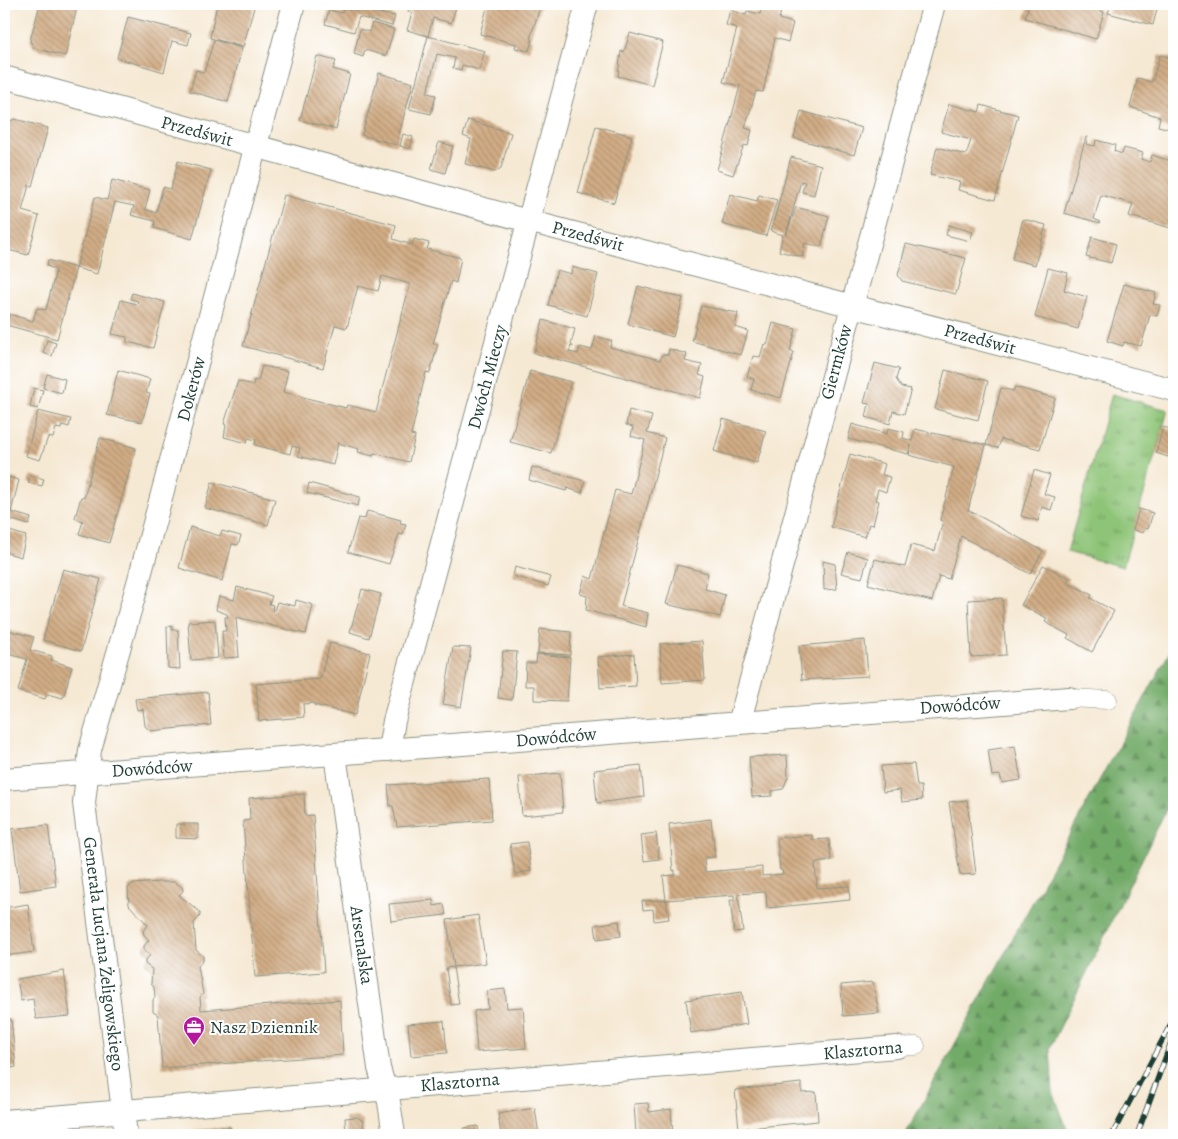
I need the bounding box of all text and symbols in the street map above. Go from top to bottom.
street label: Przedświt [158,110,236,152]
street label: Przedświt [549,215,627,257]
street label: Przedświt [941,318,1019,360]
street label: Dwóch Mieczy [462,321,513,432]
street label: Giermków [814,322,858,402]
street label: Dokerów [171,354,211,424]
street label: Dowódców [919,690,1002,720]
street label: Dowódców [515,721,598,752]
street label: Dowódców [111,753,194,783]
street label: Generała Lucjana Żeligowskiego [78,836,130,1072]
street label: Arsenalska [344,903,379,986]
office icon: Nasz Dziennik [182,1015,206,1046]
place label: Nasz Dziennik [210,1015,318,1039]
street label: Klasztorna [822,1035,904,1065]
street label: Klasztorna [419,1067,501,1097]

